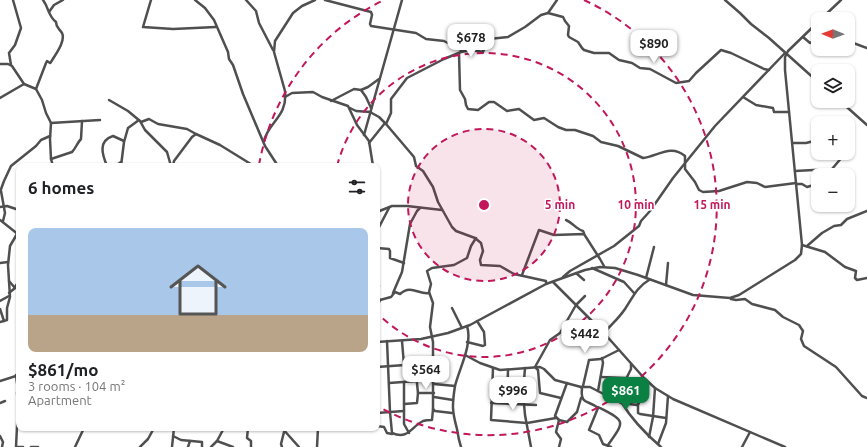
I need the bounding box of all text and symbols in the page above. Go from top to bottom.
north arrow [811,12,855,56]
map controls [811,12,855,212]
pin: $678 [447,24,495,58]
text: $678 [456,30,486,44]
pin: $890 [630,30,678,64]
text: $890 [639,36,669,50]
button: layers [811,64,855,108]
button: + [811,116,855,160]
button: − [811,168,855,212]
icon: filters [346,176,368,198]
text: 6 homes [28,178,94,197]
centre of rings [477,198,491,212]
text: 5 min [545,198,575,211]
text: 10 min [617,198,655,211]
text: 15 min [693,198,731,211]
icon: home [162,254,234,326]
pin: $442 [561,320,609,354]
text: $442 [570,326,600,340]
pin: $564 [402,356,450,390]
text: $861/mo [28,360,98,379]
text: $564 [411,362,441,376]
pin: $996 [489,377,537,411]
pin: $861 [602,377,650,411]
text: 3 rooms · 104 m² [28,379,125,393]
text: $996 [498,383,528,397]
text: $861 [611,383,641,397]
text: Apartment [28,393,92,407]

